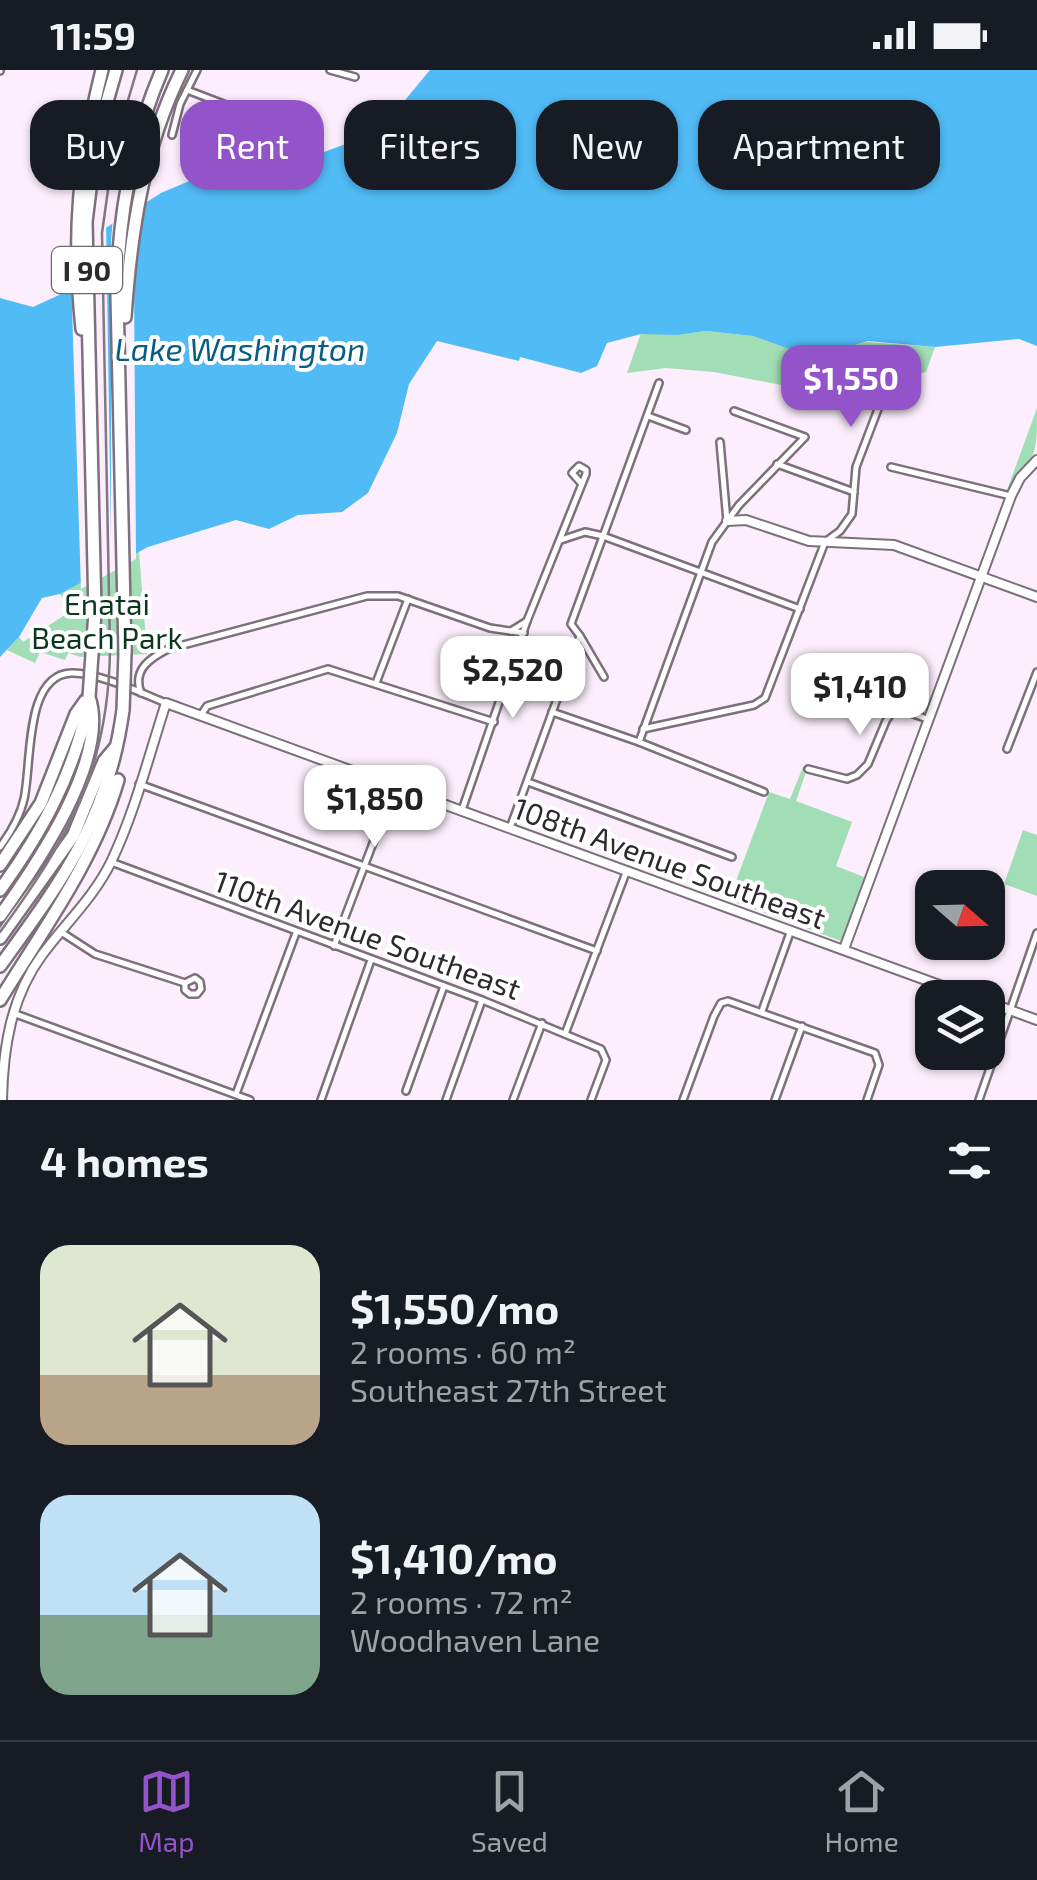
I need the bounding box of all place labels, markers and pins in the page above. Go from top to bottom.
pin: $1,550 [770,345,932,430]
pin: $2,520 [432,636,594,721]
pin: $1,410 [779,653,941,738]
pin: $1,850 [294,765,456,850]

